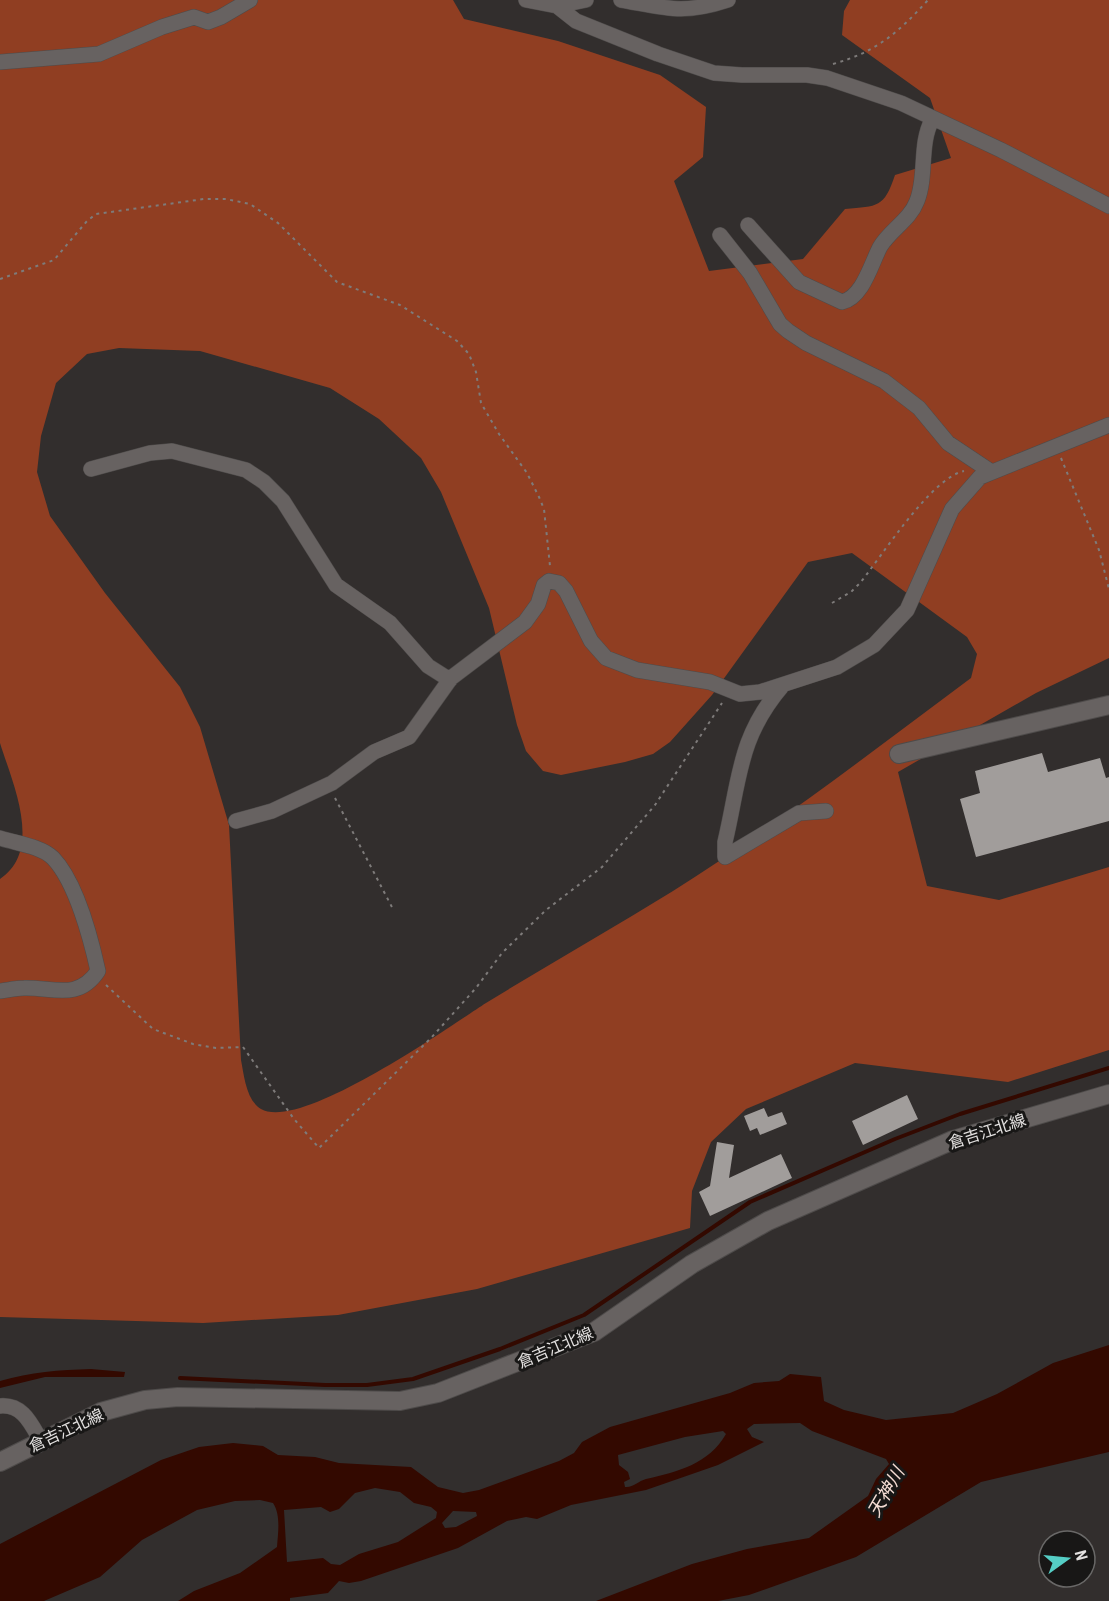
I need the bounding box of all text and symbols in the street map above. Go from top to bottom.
street label: 倉吉江北線 [946,1110,1028,1153]
street label: 倉吉江北線 [515,1323,596,1372]
street label: 倉吉江北線 [26,1405,106,1456]
water label: 天神川 [863,1461,909,1520]
north arrow [1037,1529,1097,1589]
text: N [1071,1548,1091,1562]

